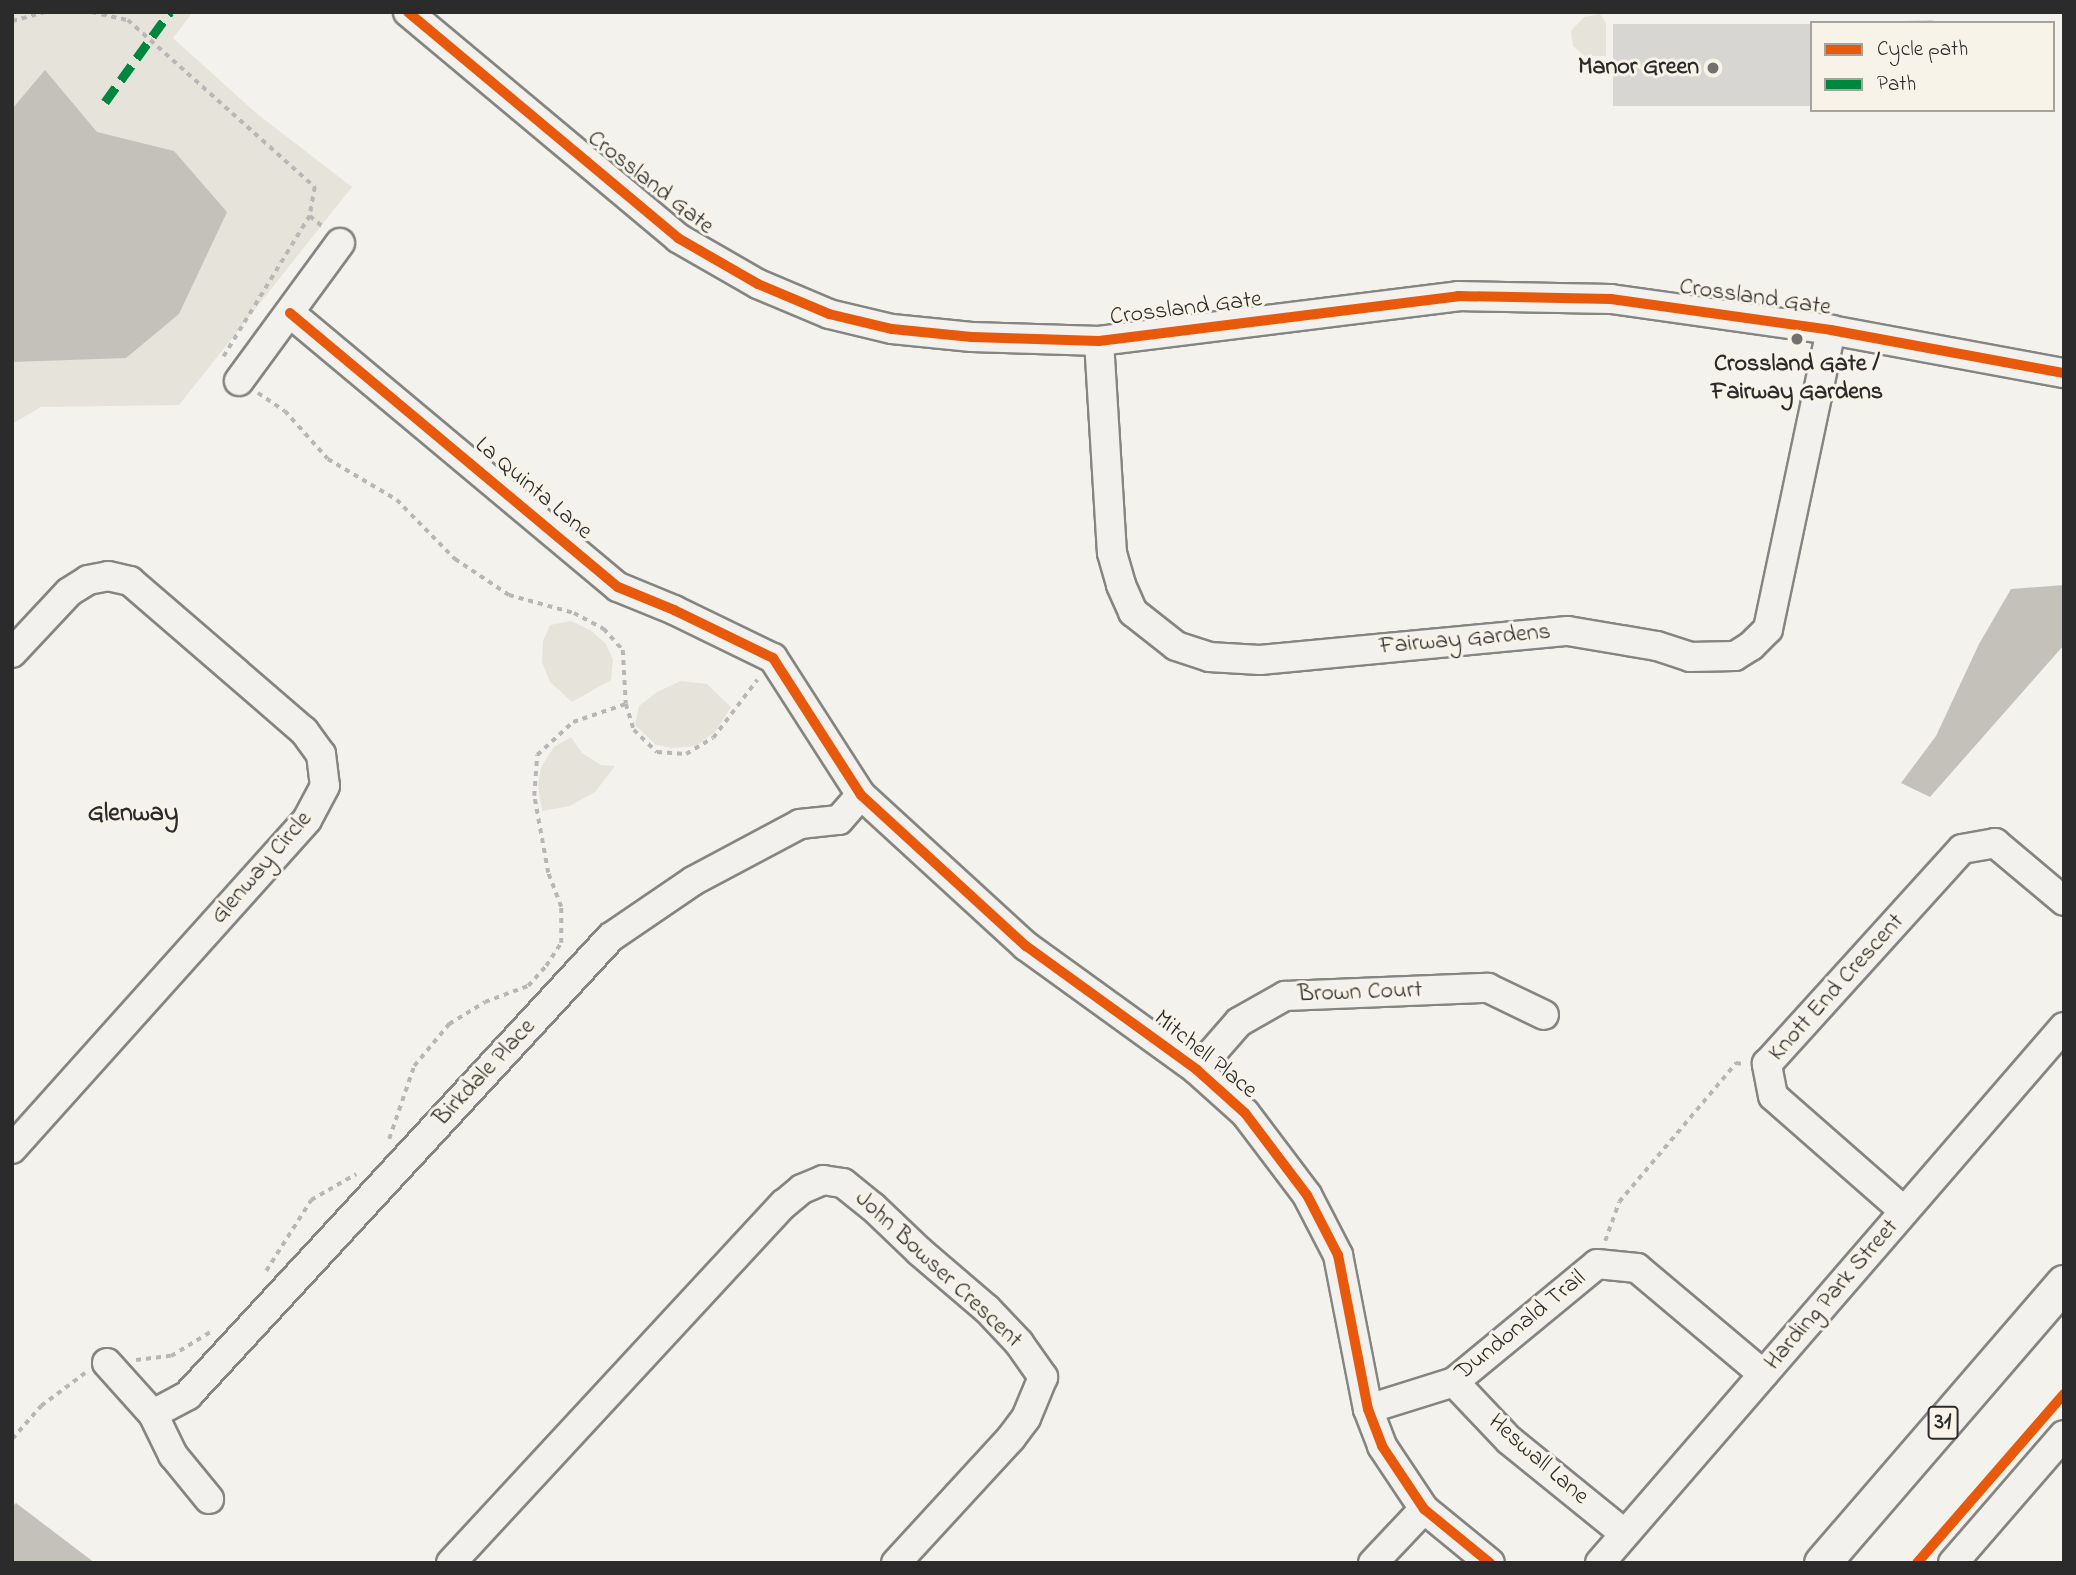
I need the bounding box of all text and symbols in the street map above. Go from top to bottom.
legend [1810,21,2055,112]
text: Cycle path [1877,35,1968,65]
place label: Manor Green [1578,54,1699,82]
marker: Manor Green [1705,60,1721,76]
text: Path [1877,70,1916,100]
street label: Crossland Gate [581,125,719,241]
street label: Crossland Gate [1677,273,1833,323]
street label: Crossland Gate [1108,285,1264,333]
marker: Crossland Gate / Fairway Gardens [1789,331,1805,347]
place label: Crossland Gate / Fairway Gardens [1711,351,1883,407]
street label: La Quinta Lane [468,432,598,546]
street label: Fairway Gardens [1378,618,1552,662]
district label: Glenway [88,799,178,831]
street label: Glenway Circle [205,806,319,930]
street label: Knott End Crescent [1763,908,1911,1068]
street label: Brown Court [1297,976,1423,1010]
street label: Mitchell Place [1147,1005,1263,1105]
street label: Birkdale Place [428,1013,542,1133]
street label: John Bowser Crescent [848,1185,1028,1355]
street label: Harding Park Street [1759,1214,1905,1376]
street label: Dundonald Trail [1450,1264,1592,1388]
road number: 31 [1927,1404,1959,1442]
street label: Heswall Lane [1482,1408,1594,1512]

